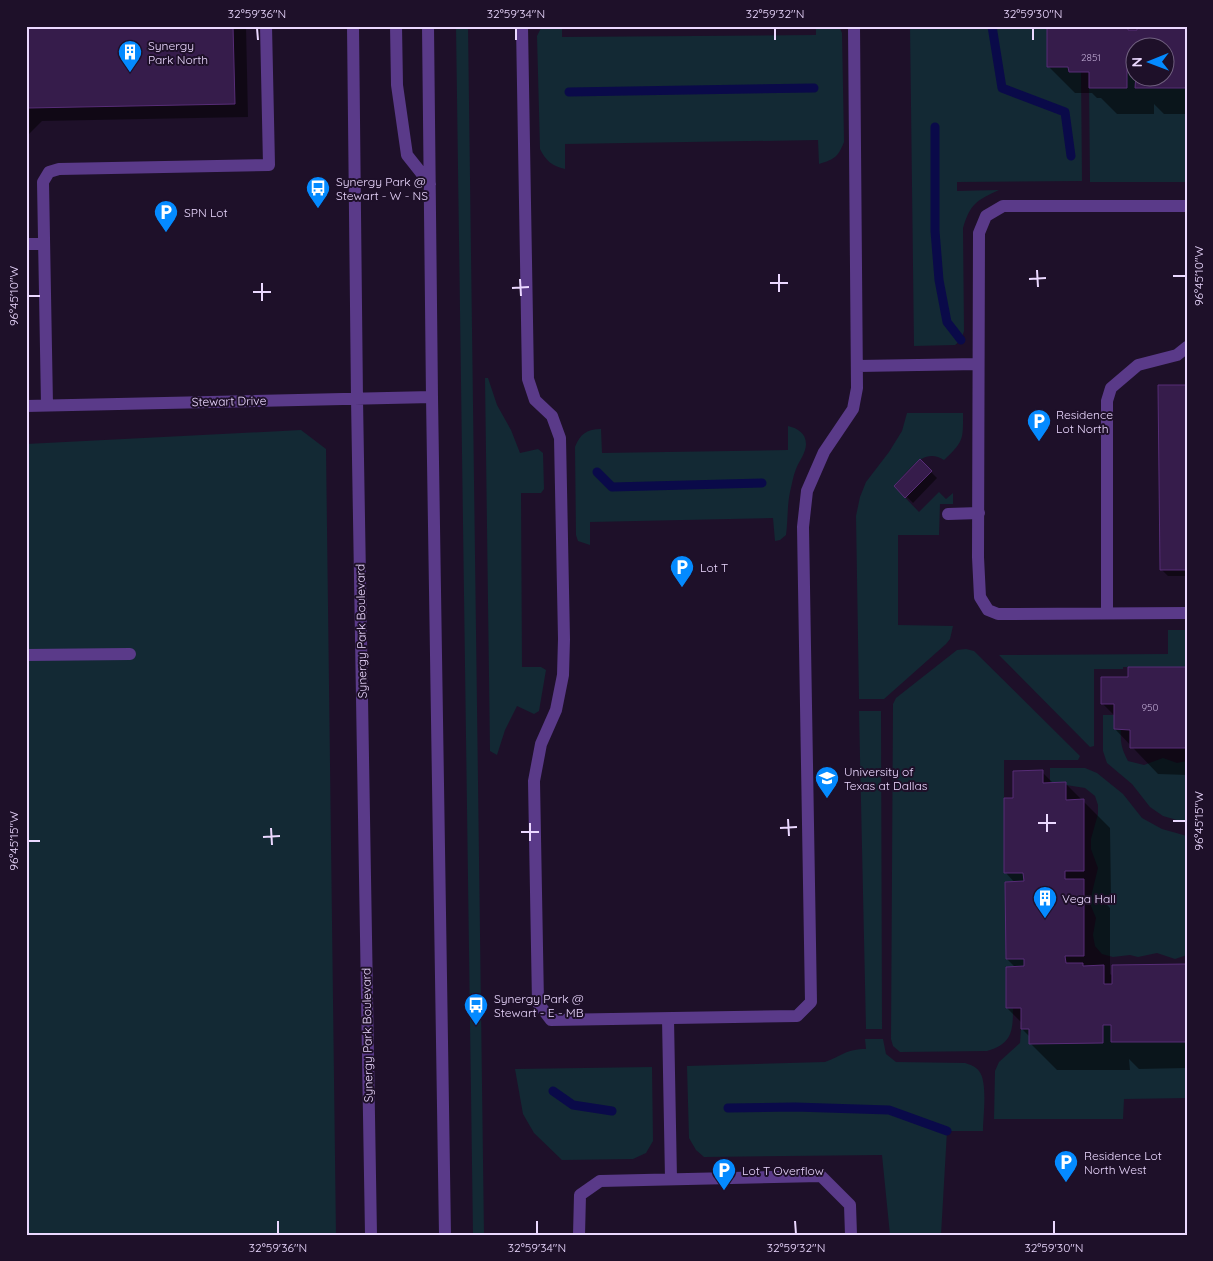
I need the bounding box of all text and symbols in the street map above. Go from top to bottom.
text: 32°59'36"N [228,6,286,21]
text: 32°59'34"N [487,6,545,21]
text: 32°59'32"N [746,6,804,21]
text: 32°59'30"N [1003,6,1063,21]
place label: Synergy Park North [148,38,208,67]
north arrow [1126,38,1176,88]
building icon: Synergy Park North [117,39,143,73]
house number: 2851 [1081,51,1101,64]
text: N [1128,57,1146,68]
place label: Synergy Park @ Stewart - W - NS [336,174,428,203]
bus stop icon: Synergy Park @ Stewart - W - NS [305,175,331,209]
parking icon: SPN Lot [153,199,179,233]
place label: SPN Lot [184,205,228,220]
text: 96°45'10"W [1191,246,1206,306]
text: 96°45'10"W [6,266,21,326]
street label: Stewart Drive [192,393,267,409]
place label: Residence Lot North [1056,407,1113,436]
parking icon: Residence Lot North [1026,408,1052,442]
parking icon: Lot T [669,554,695,588]
place label: Lot T [700,560,728,575]
street label: Synergy Park Boulevard [352,564,370,698]
house number: 950 [1142,701,1159,714]
place label: University of Texas at Dallas [844,764,928,793]
school or university icon: University of Texas at Dallas [814,765,840,799]
text: 96°45'15"W [1191,791,1206,851]
text: 96°45'15"W [6,811,21,871]
building icon: Vega Hall [1032,885,1058,919]
place label: Vega Hall [1062,891,1116,906]
street label: Synergy Park Boulevard [358,968,376,1102]
place label: Synergy Park @ Stewart - E - MB [494,991,584,1020]
bus stop icon: Synergy Park @ Stewart - E - MB [463,992,489,1026]
place label: Residence Lot North West [1084,1148,1162,1177]
parking icon: Residence Lot North West [1053,1149,1079,1183]
parking icon: Lot T Overflow [711,1157,737,1191]
place label: Lot T Overflow [742,1163,824,1178]
text: 32°59'36"N [249,1240,307,1255]
text: 32°59'34"N [508,1240,566,1255]
text: 32°59'32"N [767,1240,825,1255]
text: 32°59'30"N [1024,1240,1084,1255]

